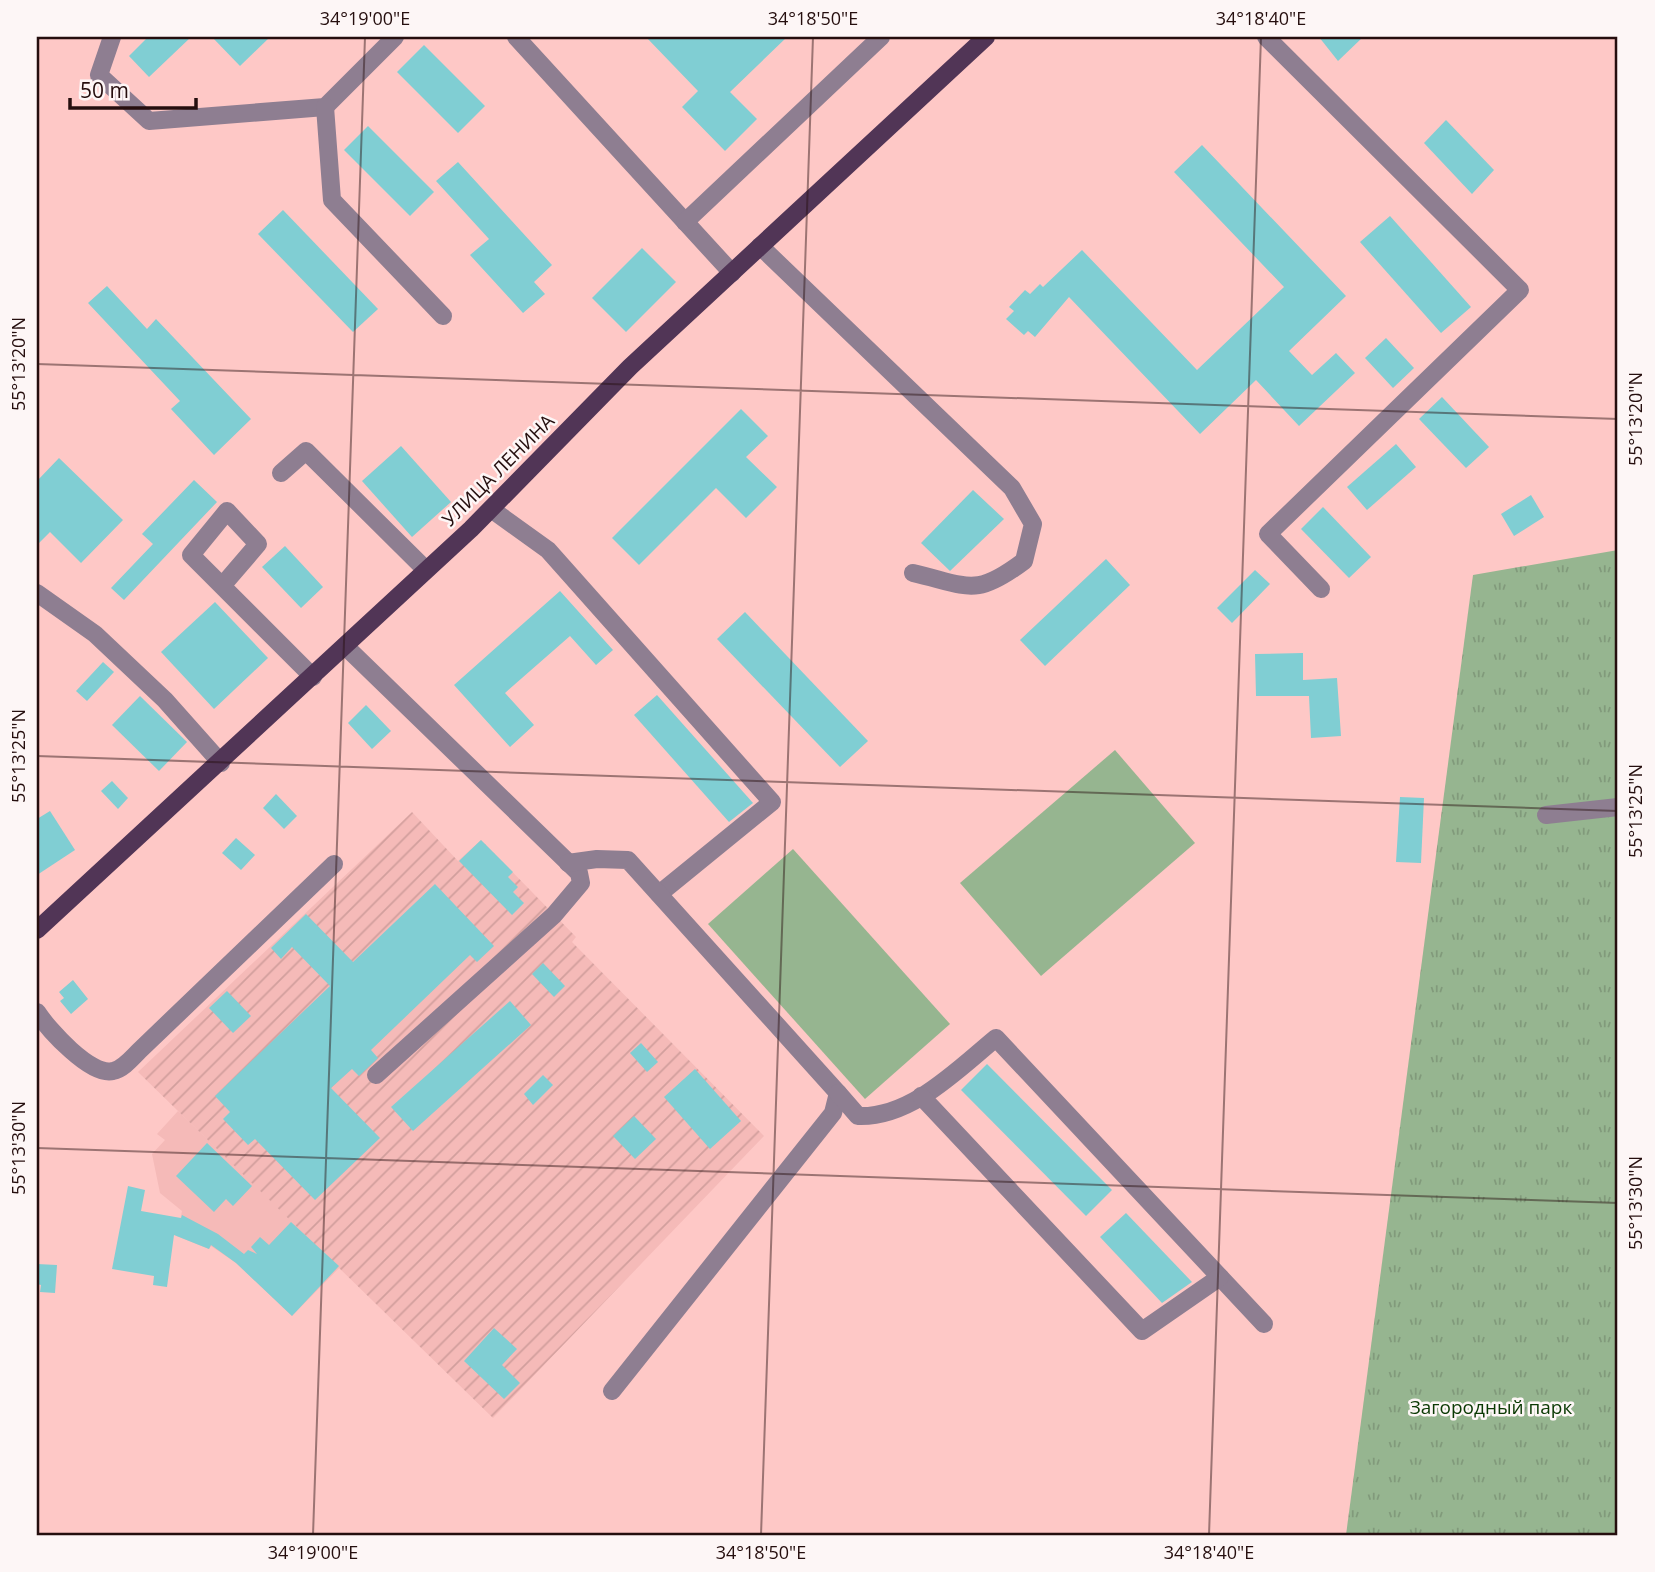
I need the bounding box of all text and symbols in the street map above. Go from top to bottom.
text: 34°19'00"E [320,6,410,30]
text: 34°18'50"E [768,6,858,30]
text: 34°18'40"E [1216,6,1306,30]
scale bar [70,66,196,110]
text: 50 m [80,76,129,104]
text: 55°13'20"N [6,317,30,411]
text: 55°13'20"N [1623,372,1647,466]
street label: УЛИЦА ЛЕНИНА [436,408,560,532]
text: 55°13'25"N [6,709,30,803]
text: 55°13'25"N [1623,764,1647,858]
text: 55°13'30"N [6,1101,30,1195]
text: 55°13'30"N [1623,1156,1647,1250]
park label: Загородный парк [1410,1394,1572,1420]
text: 34°19'00"E [268,1540,358,1564]
text: 34°18'50"E [716,1540,806,1564]
text: 34°18'40"E [1164,1540,1254,1564]

